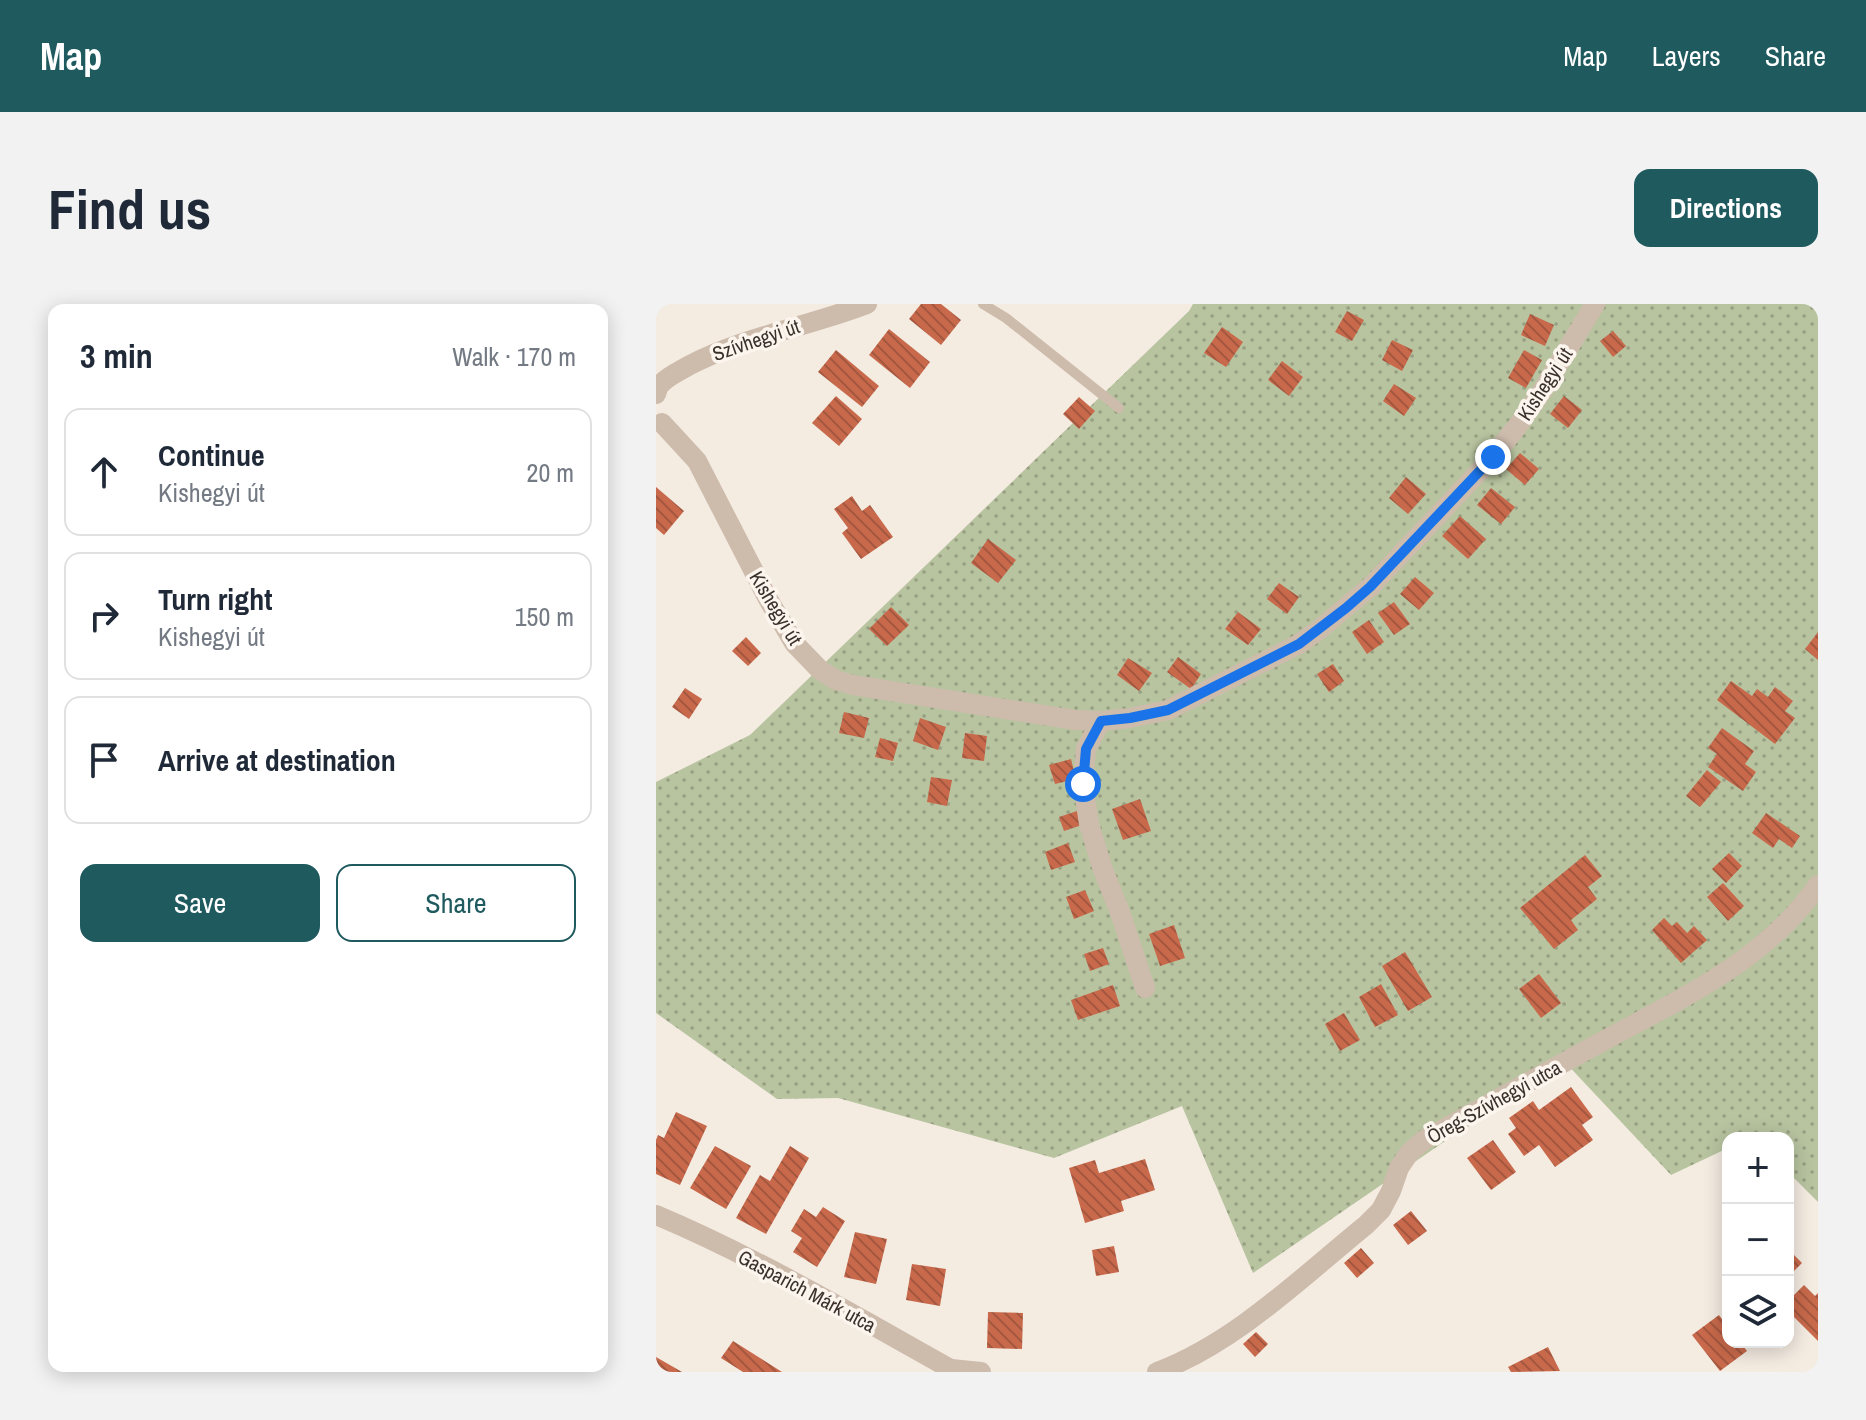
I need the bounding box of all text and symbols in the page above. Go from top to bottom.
text: Map [40,31,102,82]
text: Map [1563,37,1608,75]
text: Layers [1652,37,1721,75]
text: Share [1765,37,1826,75]
button: Directions [1634,169,1818,247]
text: Find us [48,171,211,246]
street label: Szívhegyi út [709,312,803,367]
text: 3 min [80,333,153,379]
text: Walk · 170 m [452,339,576,374]
street label: Kishegyi út [1511,342,1578,425]
text: Continue [158,435,265,475]
route end [1475,439,1511,475]
icon: ahead [82,450,126,494]
text: 20 m [527,455,574,490]
text: Kishegyi út [158,475,265,510]
street label: Kishegyi út [744,566,809,650]
text: Turn right [158,579,272,619]
icon: right [82,594,126,638]
text: 150 m [515,599,574,634]
text: Kishegyi út [158,619,265,654]
icon: arrive [82,738,126,782]
text: Arrive at destination [158,740,396,780]
route start [1065,766,1101,802]
button: Save [80,864,320,942]
button: Share [336,864,576,942]
street label: Öreg-Szívhegyi utca [1422,1054,1566,1150]
map controls [1722,1132,1794,1348]
button: + [1722,1132,1794,1204]
button: − [1722,1204,1794,1276]
street label: Gasparich Márk utca [734,1243,881,1338]
button: layers [1722,1276,1794,1348]

